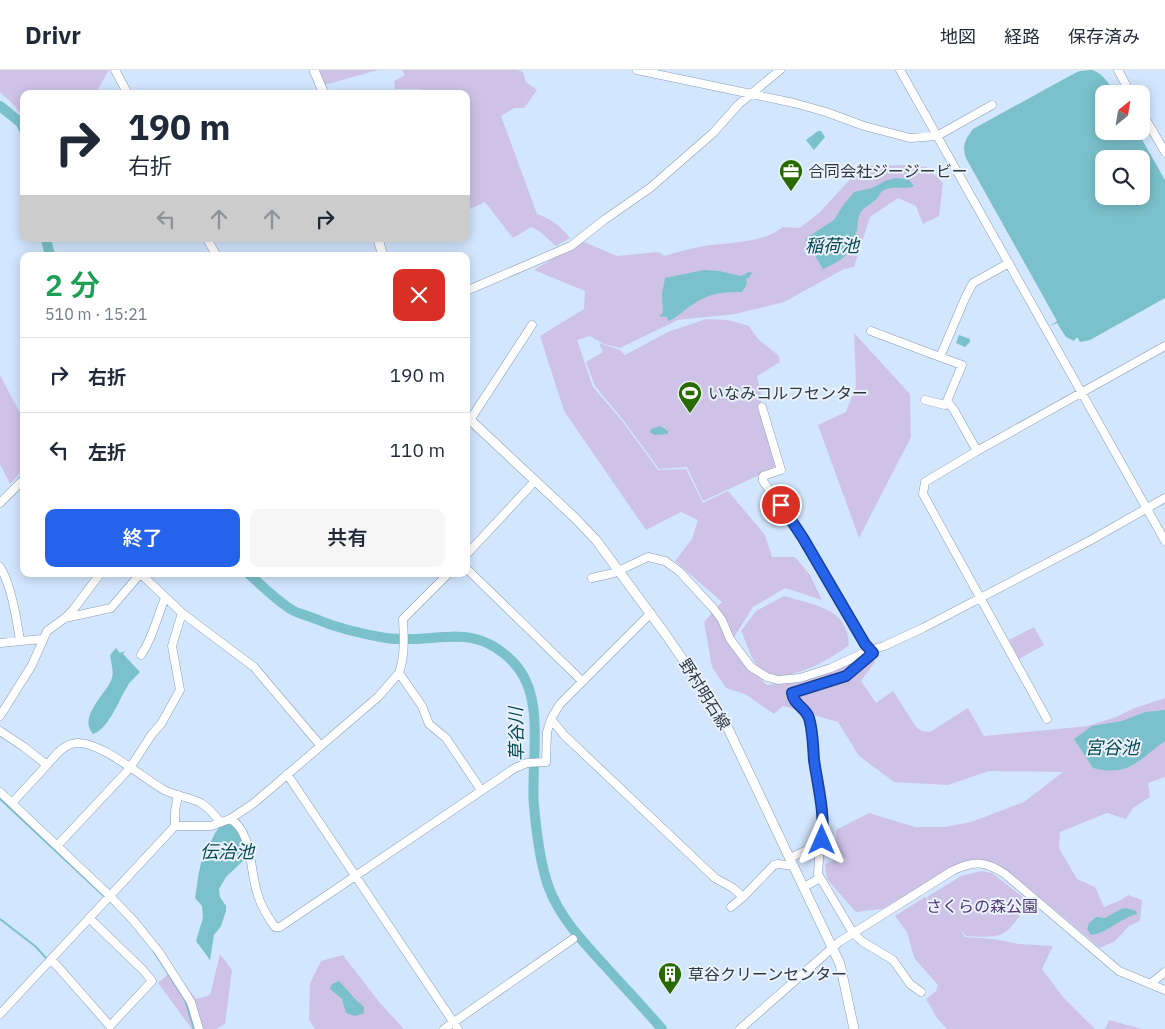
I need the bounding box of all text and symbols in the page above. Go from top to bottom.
text: Drivr [25,19,81,51]
text: 地図 [940,25,976,48]
text: 経路 [1004,25,1040,48]
text: 保存済み [1068,25,1140,48]
north arrow [1095,85,1150,140]
map controls [1095,85,1150,205]
text: 190 m [128,104,231,150]
icon: right [45,110,110,175]
button: search [1095,150,1150,205]
text: 右折 [128,151,172,180]
office icon: 合同会社ジージービー [778,158,804,192]
place label: 合同会社ジージービー [808,161,968,181]
icon: left [152,205,180,233]
icon: ahead [205,205,233,233]
icon: ahead [258,205,286,233]
icon: right [311,205,339,233]
water label: 稲荷池 [805,234,861,257]
text: 2 分 [45,265,100,304]
button: close [393,269,445,321]
text: 510 m · 15:21 [45,304,147,324]
icon: right [45,361,73,389]
text: 190 m [390,363,445,387]
text: 右折 [88,365,126,389]
sports icon: いなみコルフセンター [677,380,703,414]
place label: いなみコルフセンター [708,383,868,403]
icon: left [45,436,73,464]
text: 110 m [390,438,445,462]
text: 左折 [88,440,126,464]
pin [760,484,802,526]
icon: arrive [767,491,795,519]
button: 終了 [45,509,240,567]
button: 共有 [250,509,445,567]
street label: 野村明石線 [675,655,735,733]
water label: 草谷川 [504,705,528,761]
water label: 宮谷池 [1085,736,1141,759]
position arrow [795,813,847,865]
water label: 伝治池 [200,840,256,863]
park label: さくらの森公園 [926,896,1038,916]
building icon: 草谷クリーンセンター [657,961,683,995]
place label: 草谷クリーンセンター [688,964,847,984]

